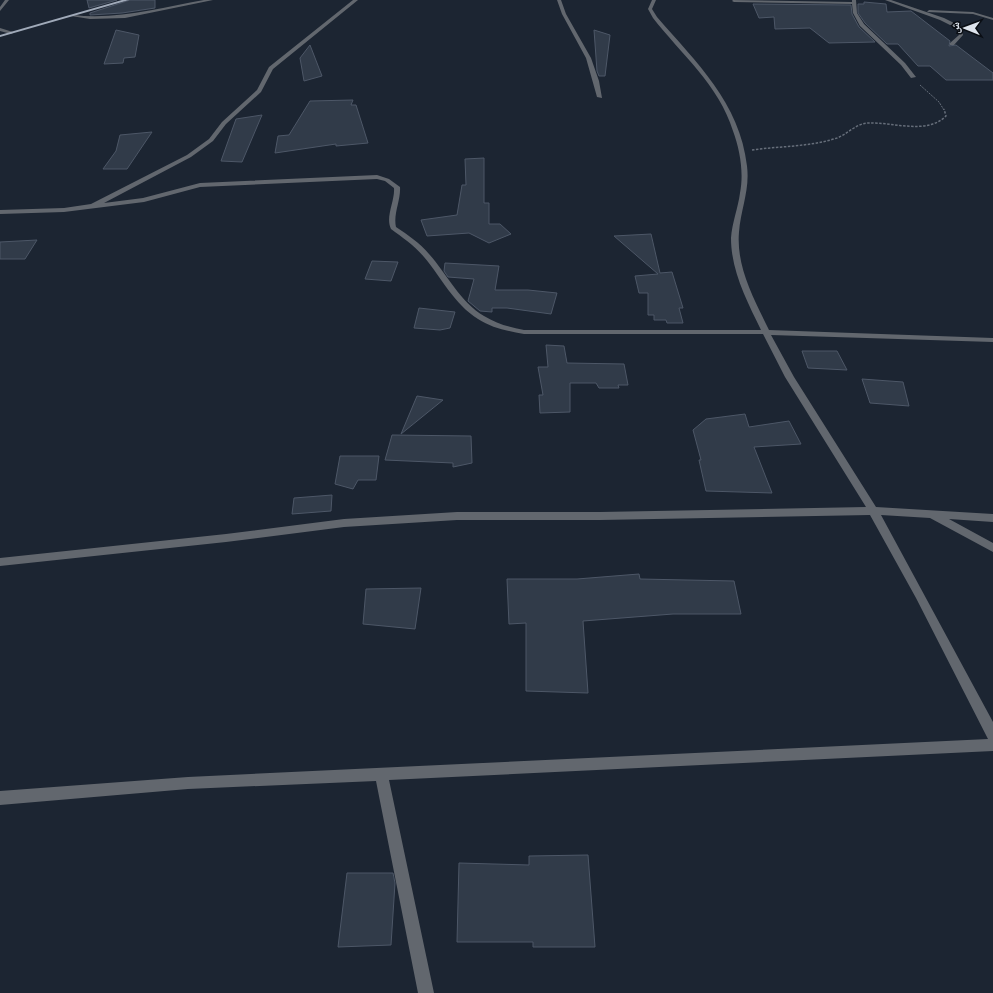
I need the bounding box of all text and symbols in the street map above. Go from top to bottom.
north arrow [945,8,985,48]
text: ش [947,22,963,34]

